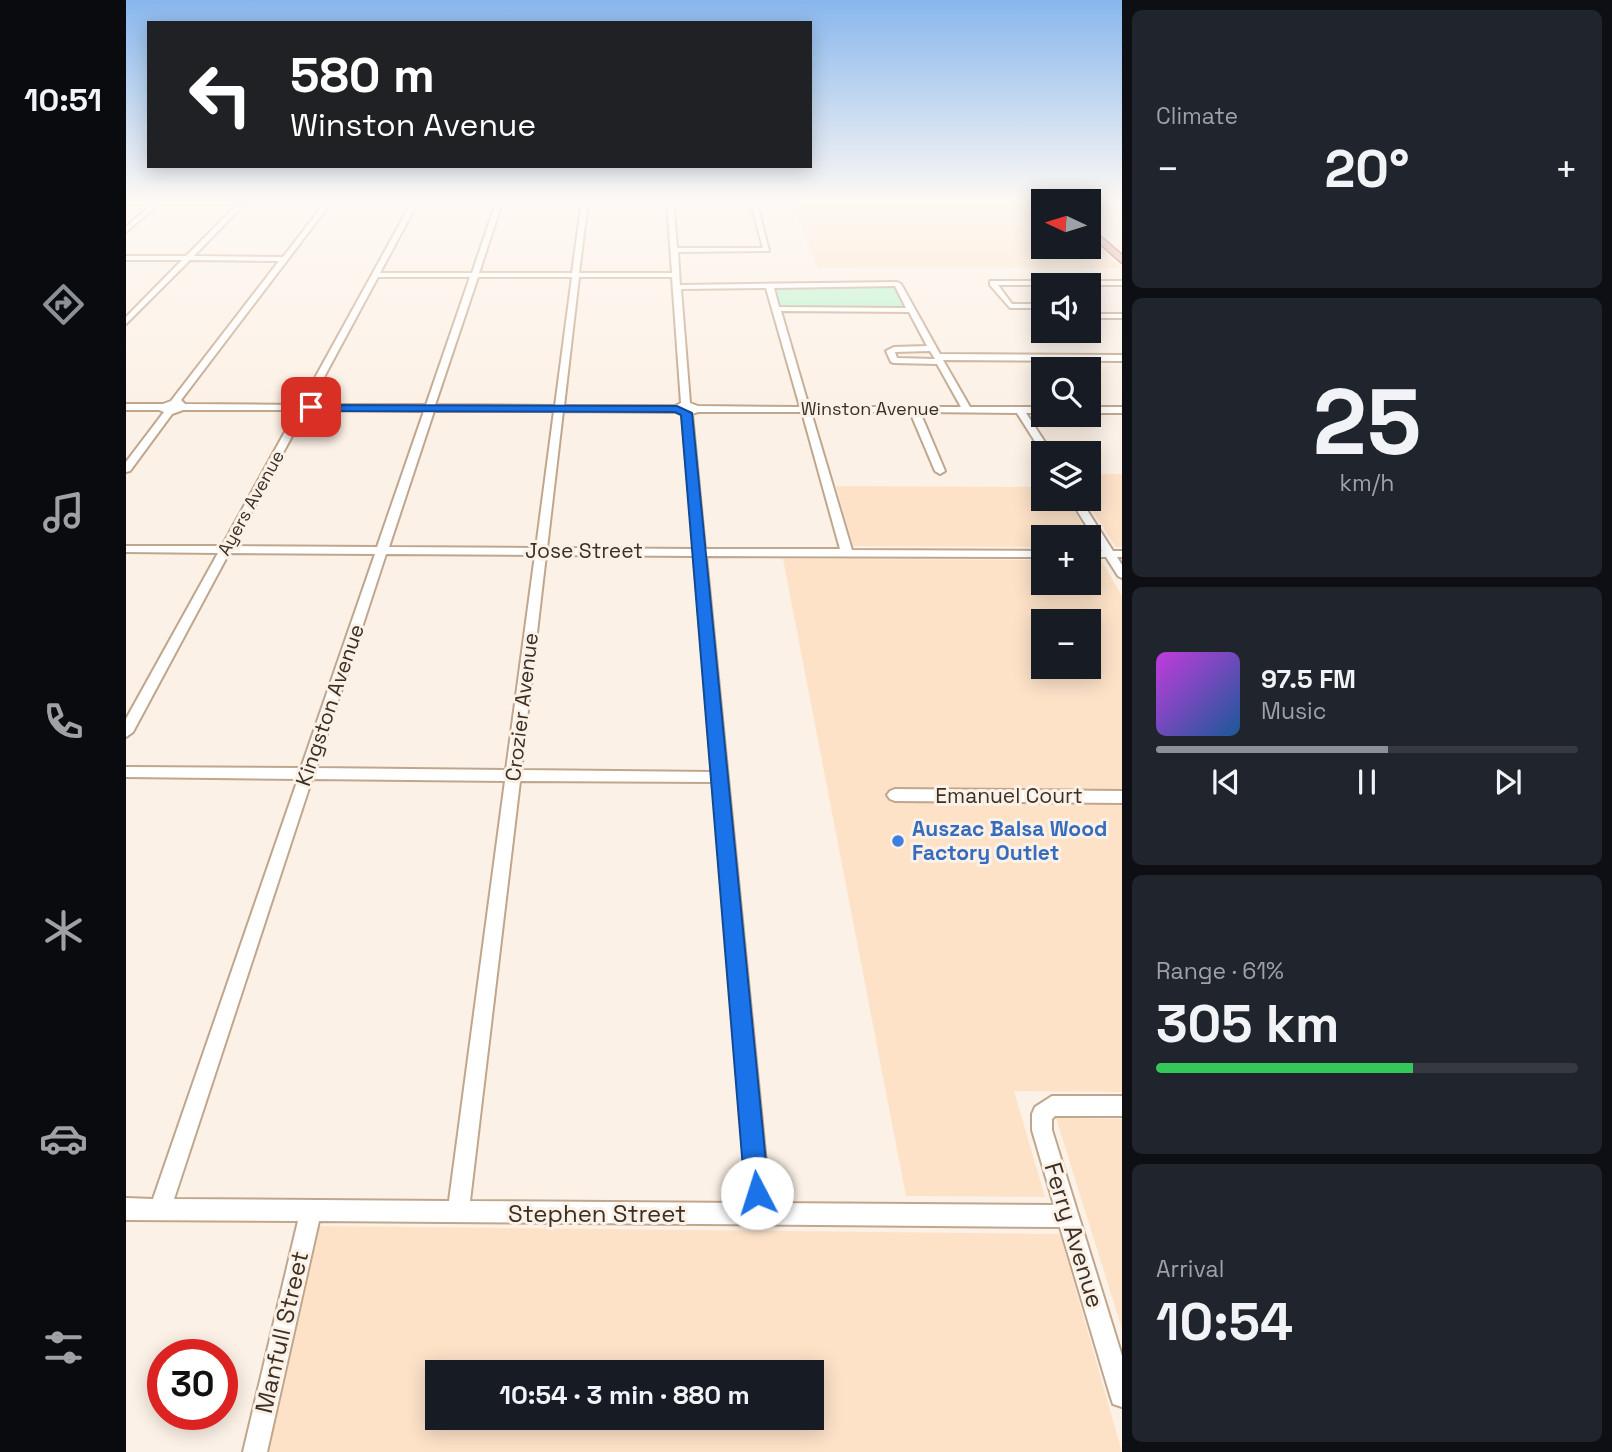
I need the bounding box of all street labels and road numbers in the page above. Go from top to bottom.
street label: Winston Avenue [801,397,939,420]
street label: Ayers Avenue [212,446,289,560]
street label: Jose Street [525,537,643,564]
street label: Kingston Avenue [289,620,370,789]
street label: Crozier Avenue [499,631,544,783]
street label: Emanuel Court [935,782,1083,809]
street label: Ferry Avenue [1038,1158,1111,1311]
street label: Stephen Street [508,1198,686,1229]
street label: Manfull Street [248,1248,315,1416]

